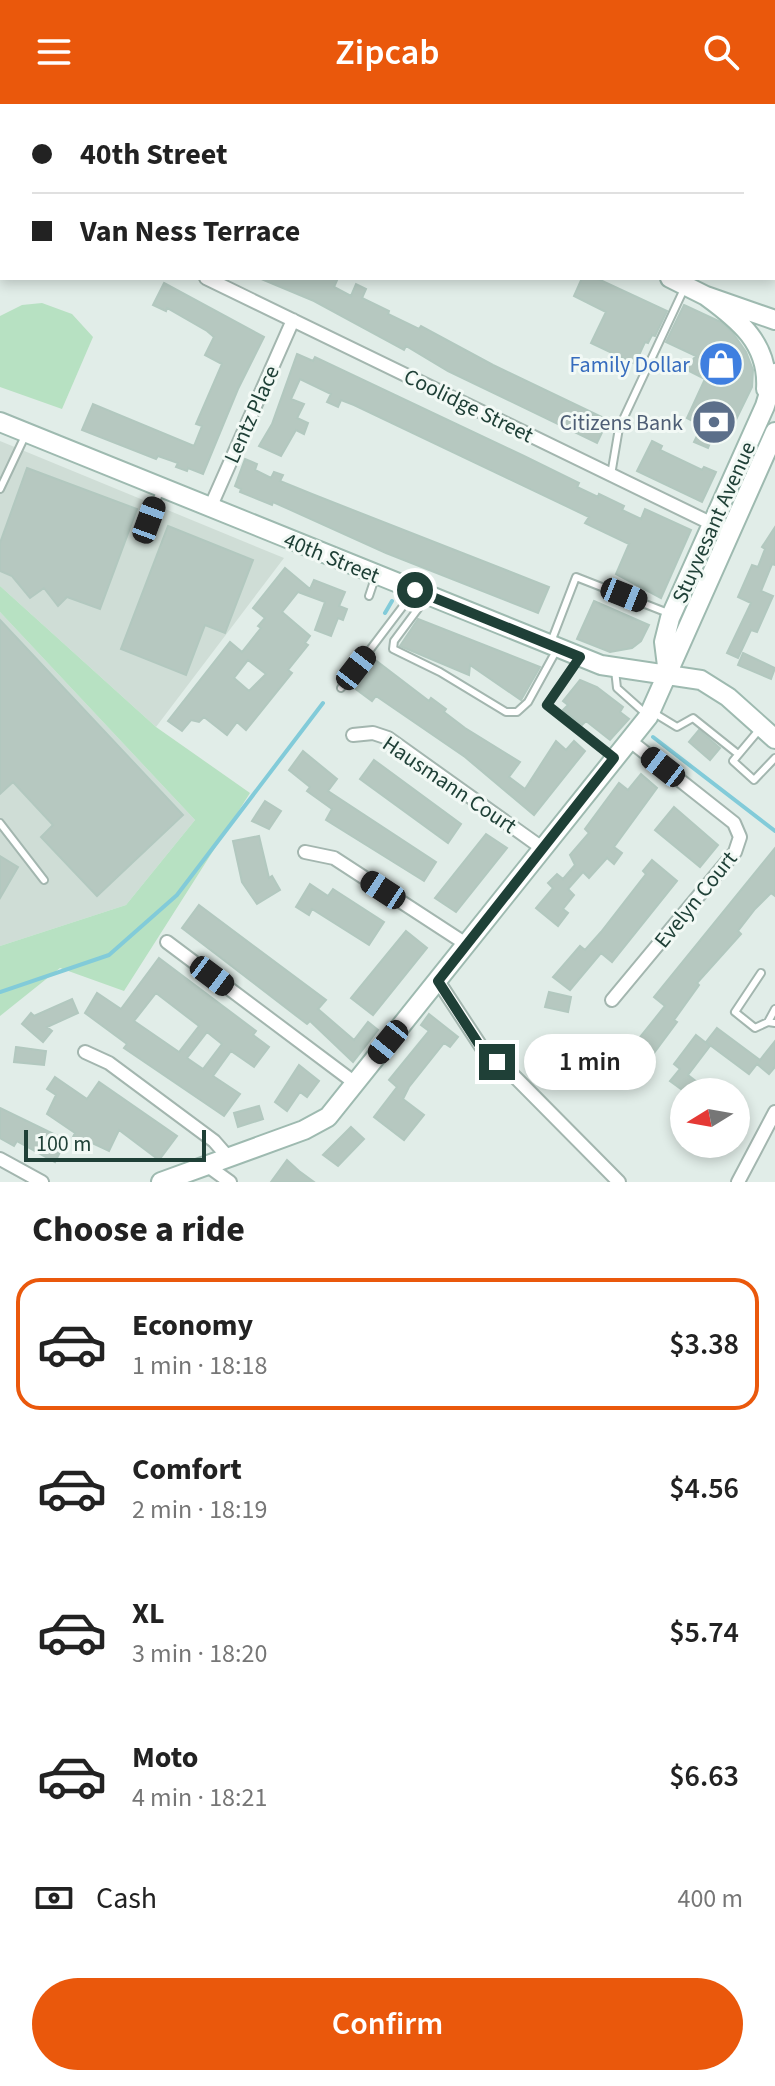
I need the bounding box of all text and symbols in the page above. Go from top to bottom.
text: Zipcab [335,27,440,78]
icon: menu [32,30,76,74]
icon: search [699,30,743,74]
text: 40th Street [80,133,228,176]
text: Van Ness Terrace [80,210,300,253]
shop icon: Family Dollar [697,340,745,388]
place label: Family Dollar [569,349,690,381]
street label: Lentz Place [216,360,288,469]
street label: Coolidge Street [398,361,539,451]
bank icon: Citizens Bank [690,398,738,446]
place label: Citizens Bank [560,407,683,439]
street label: Stuyvesant Avenue [664,436,764,608]
car [130,493,168,547]
street label: 40th Street [279,524,385,592]
route start [397,572,433,608]
car [597,575,651,615]
car [332,642,380,694]
street label: Hausmann Court [376,728,523,842]
car [637,743,689,791]
street label: Evelyn Court [647,844,745,955]
car [356,867,410,913]
car [186,952,238,1000]
car [364,1016,412,1068]
callout: 1 min [525,1034,657,1090]
text: 1 min [559,1043,621,1080]
route end [479,1044,515,1080]
north arrow [670,1078,750,1158]
map controls [670,1078,750,1158]
scale bar [24,1126,206,1162]
text: 100 m [36,1128,91,1160]
text: Choose a ride [32,1204,245,1255]
text: Economy [132,1304,253,1347]
icon: car [36,1308,108,1380]
text: $3.38 [669,1323,739,1366]
text: 1 min · 18:18 [132,1347,267,1384]
text: Comfort [132,1448,242,1491]
icon: car [36,1452,108,1524]
text: $4.56 [669,1467,739,1510]
text: 2 min · 18:19 [132,1491,267,1528]
text: XL [132,1592,165,1635]
icon: car [36,1596,108,1668]
text: $5.74 [669,1611,739,1654]
text: 3 min · 18:20 [132,1635,267,1672]
text: Moto [132,1736,198,1779]
icon: car [36,1740,108,1812]
text: $6.63 [669,1755,739,1798]
text: 4 min · 18:21 [132,1779,267,1816]
icon: cash [32,1876,76,1920]
text: Cash [96,1877,157,1920]
text: 400 m [677,1880,743,1917]
button: Confirm [32,1978,743,2070]

